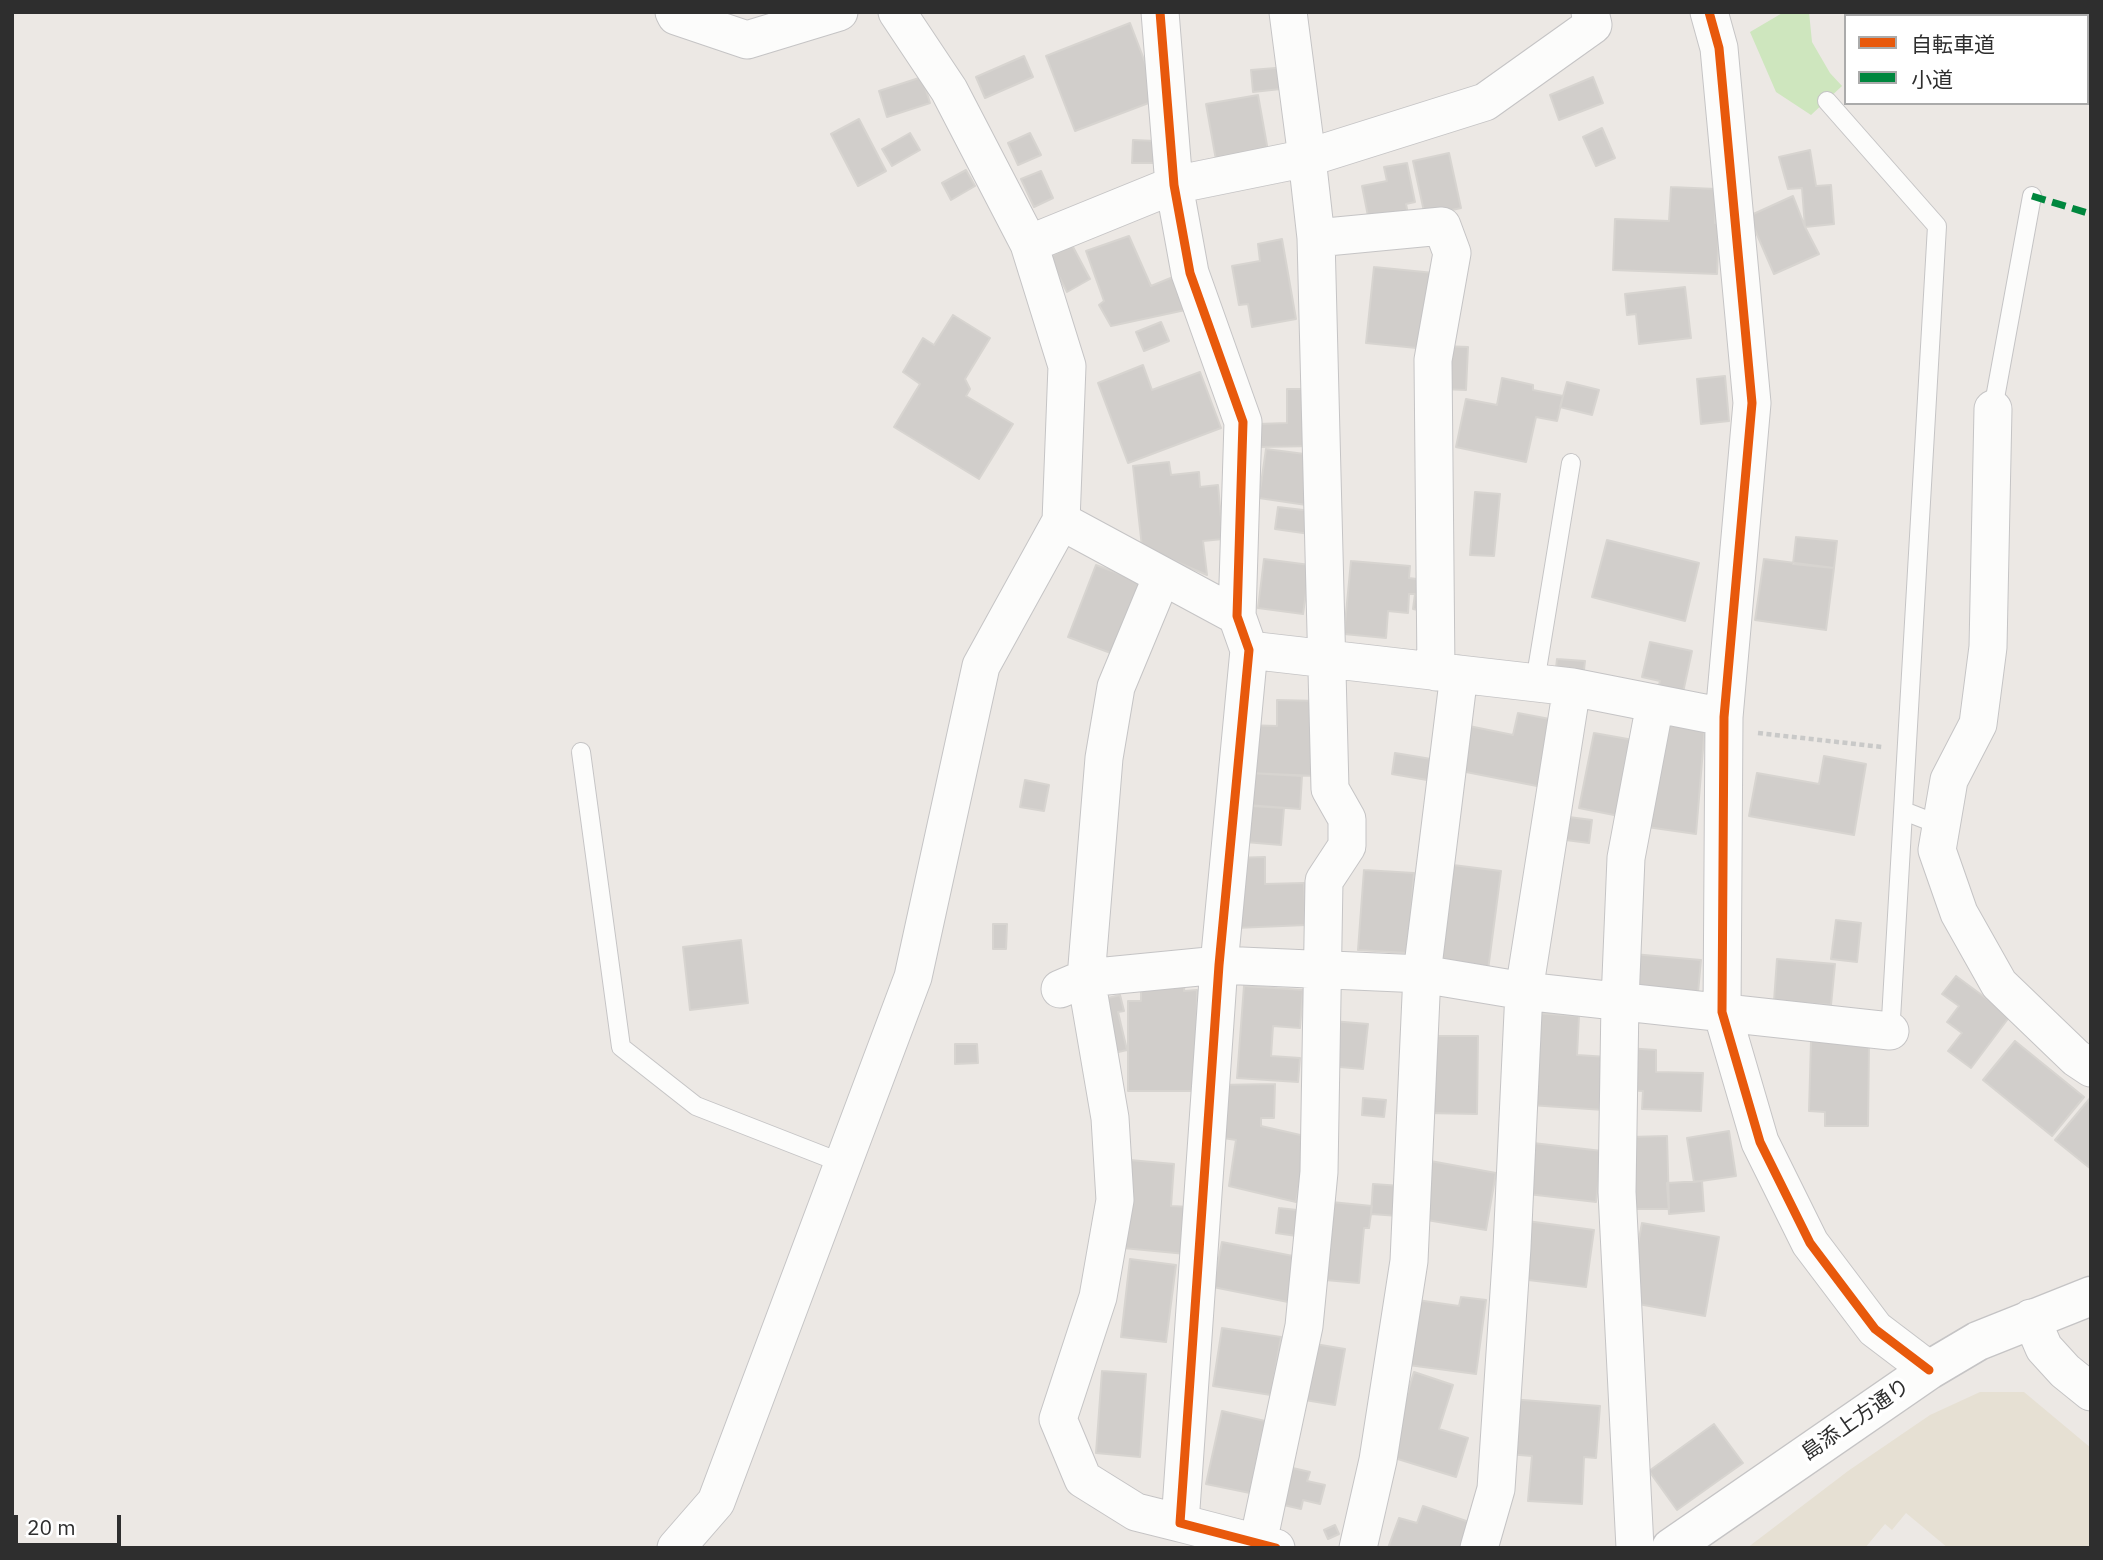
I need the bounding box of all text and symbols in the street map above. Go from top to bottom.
legend [1844,14,2089,105]
text: 自転車道 [1911,30,1995,58]
text: 小道 [1911,65,1953,93]
street label: 島添上方通り [1797,1374,1915,1466]
scale bar [18,1500,124,1544]
text: 20 m [27,1513,76,1541]

